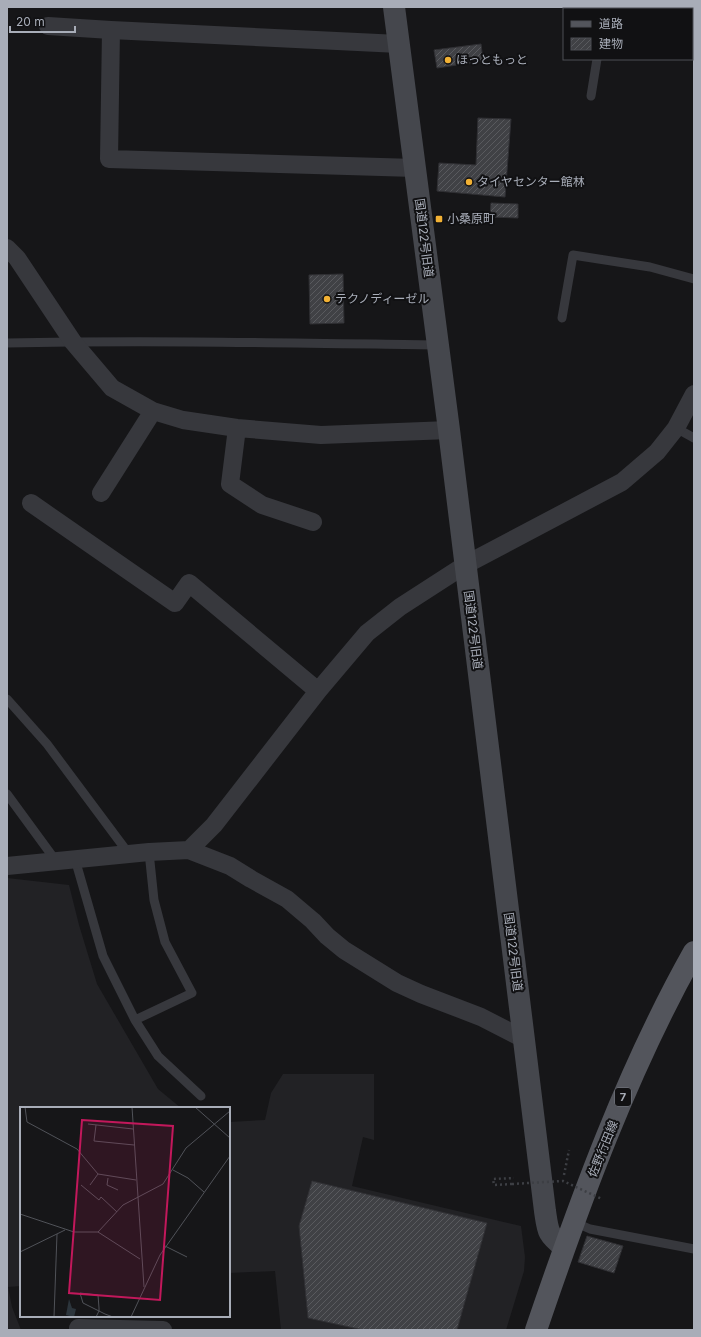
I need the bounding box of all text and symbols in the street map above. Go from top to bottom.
scale bar [10,8,75,34]
legend [563,8,693,60]
text: 20 m [16,14,45,29]
text: 道路 [599,16,623,31]
text: 建物 [599,36,623,51]
place label: ほっともっと [456,52,528,67]
marker: ほっともっと [443,55,453,65]
place label: タイヤセンター館林 [477,174,585,189]
marker: タイヤセンター館林 [464,177,474,187]
street label: 国道122号旧道 [412,198,437,278]
place label: 小桑原町 [447,211,495,226]
marker: 小桑原町 [434,214,444,224]
place label: テクノディーゼル [335,291,429,306]
marker: テクノディーゼル [322,294,332,304]
street label: 国道122号旧道 [461,590,486,670]
street label: 国道122号旧道 [501,912,526,992]
road number: 7 [615,1088,631,1106]
inset map [20,1107,230,1317]
street label: 佐野行田線 [584,1118,621,1179]

